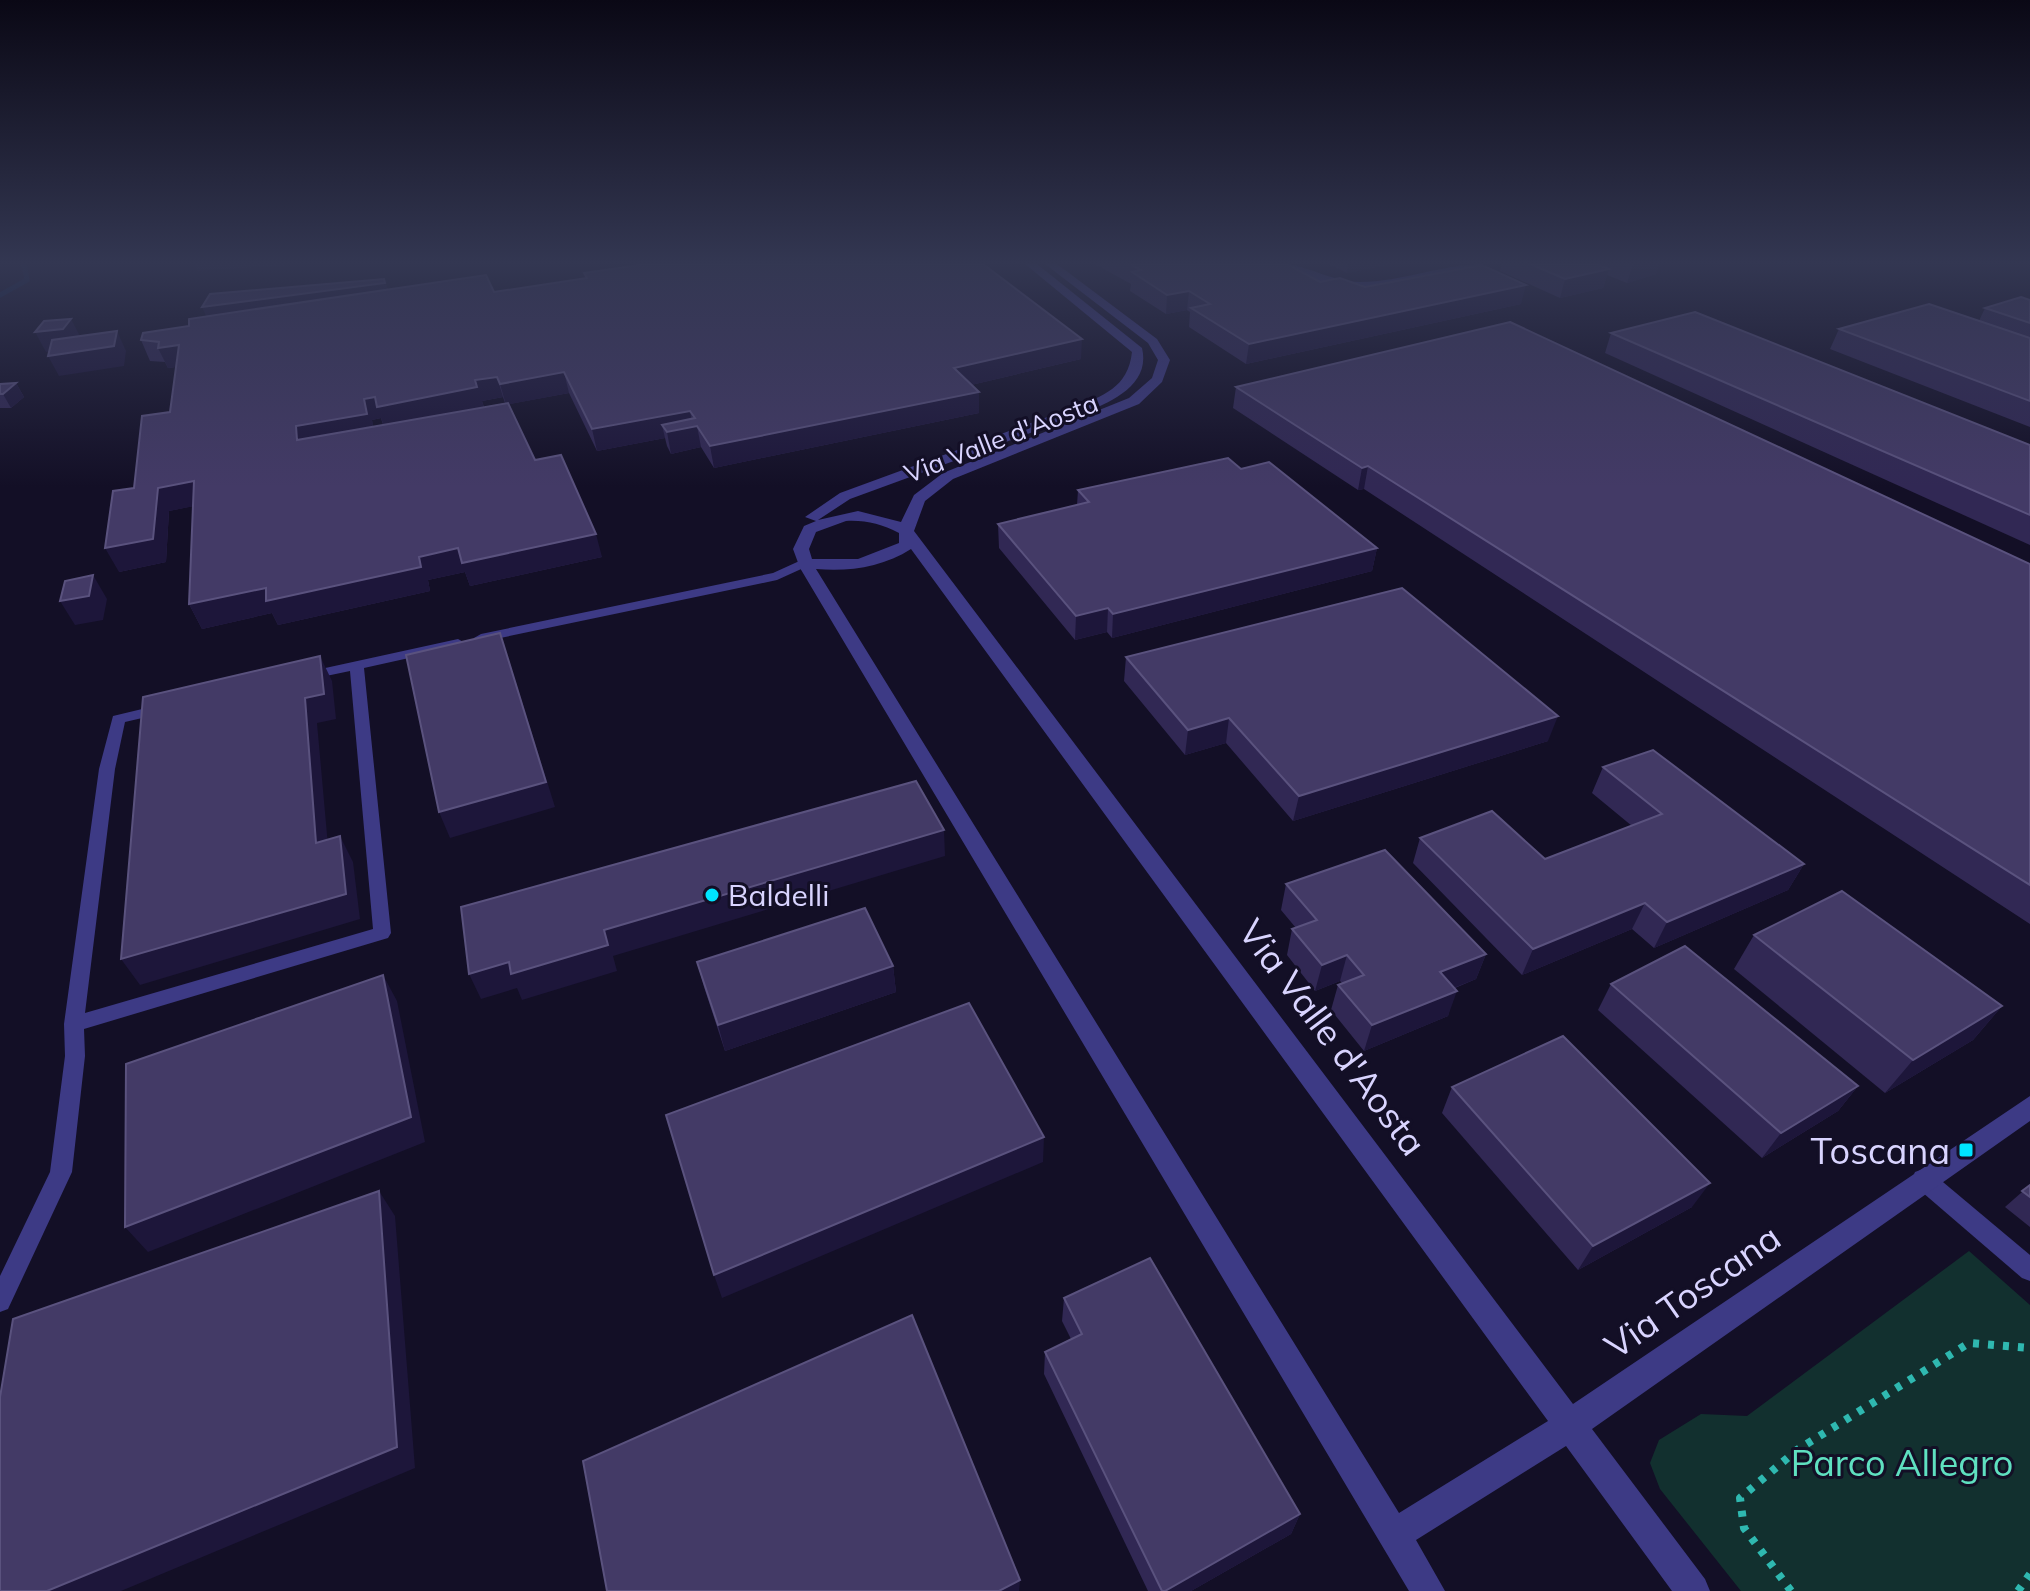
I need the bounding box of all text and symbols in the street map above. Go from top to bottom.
street label: Via Valle d'Aosta [899,386,1103,490]
place label: Baldelli [728,876,829,914]
marker: Baldelli [703,886,721,904]
street label: Via Valle d'Aosta [1230,910,1436,1164]
place label: Toscana [1811,1128,1950,1173]
marker: Toscana [1957,1141,1975,1159]
street label: Via Toscana [1596,1214,1788,1368]
park label: Parco Allegro [1791,1440,2013,1485]

